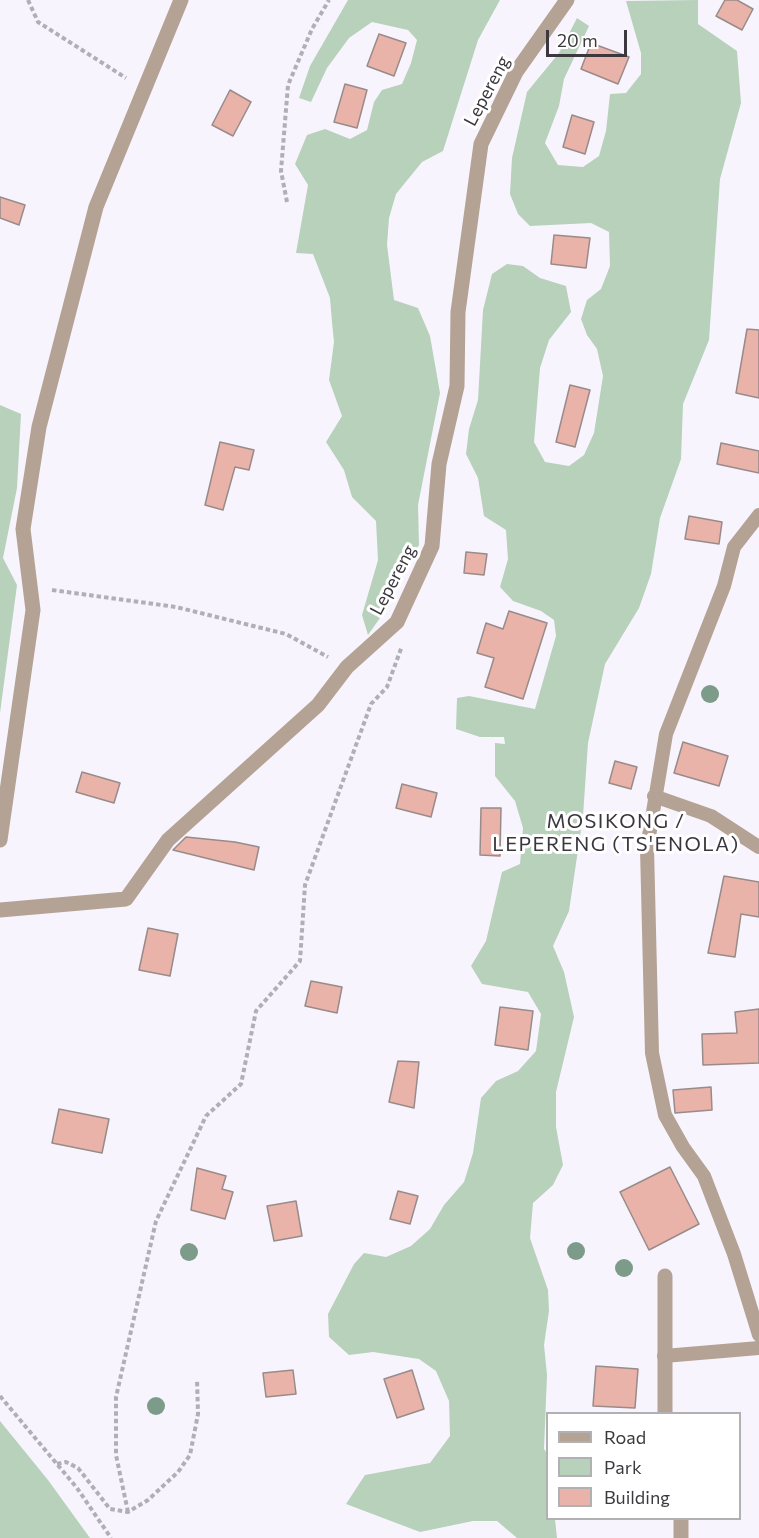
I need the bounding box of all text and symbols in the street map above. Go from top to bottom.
scale bar [549,18,630,56]
text: 20 m [557,29,598,51]
street label: Lepereng [460,52,514,130]
street label: Lepereng [366,541,420,619]
district label: MOSIKONG / LEPERENG (TS'ENOLA) [492,809,740,856]
legend [546,1412,741,1520]
text: Road [604,1426,646,1448]
text: Park [604,1456,642,1478]
text: Building [604,1486,670,1508]

